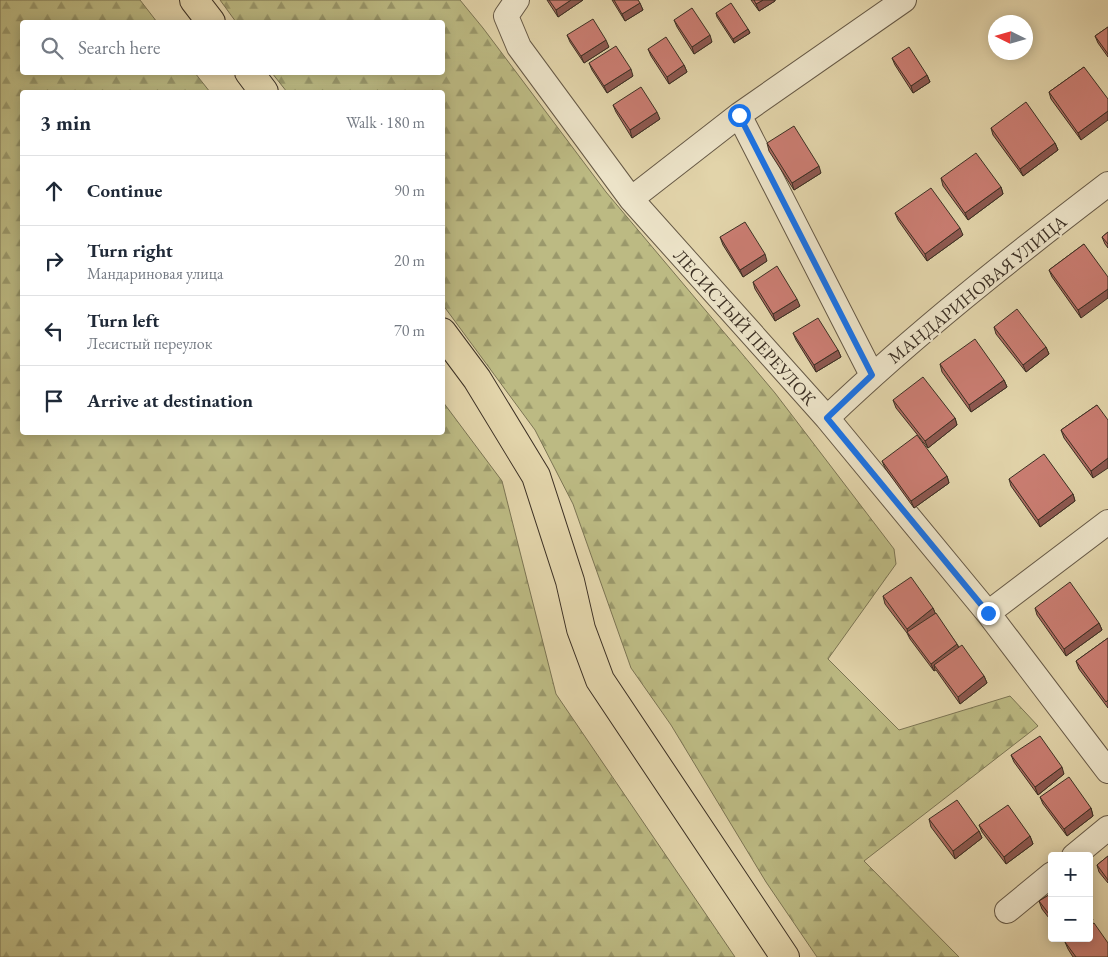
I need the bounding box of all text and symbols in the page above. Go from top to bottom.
north arrow [988,15,1033,60]
search box [20,20,445,75]
icon: search [38,34,66,62]
text: Search here [78,35,160,60]
route start [728,104,751,127]
text: 3 min [40,109,91,136]
text: Walk · 180 m [346,112,425,133]
icon: ahead [40,177,68,205]
text: Continue [87,178,162,203]
text: 90 m [394,180,425,201]
street label: МАНДАРИНОВАЯ УЛИЦА [883,209,1072,368]
text: Turn right [87,238,173,263]
street label: ЛЕСИСТЫЙ ПЕРЕУЛОК [669,244,821,410]
icon: right [40,247,68,275]
text: 20 m [394,250,425,271]
text: Мандариновая улица [87,263,223,284]
text: Turn left [87,308,159,333]
icon: left [40,317,68,345]
text: 70 m [394,320,425,341]
text: Лесистый переулок [87,333,212,354]
icon: arrive [40,387,68,415]
text: Arrive at destination [87,388,253,413]
route end [977,602,1000,625]
map controls [1048,852,1093,942]
button: + [1048,852,1093,897]
button: − [1048,897,1093,942]

